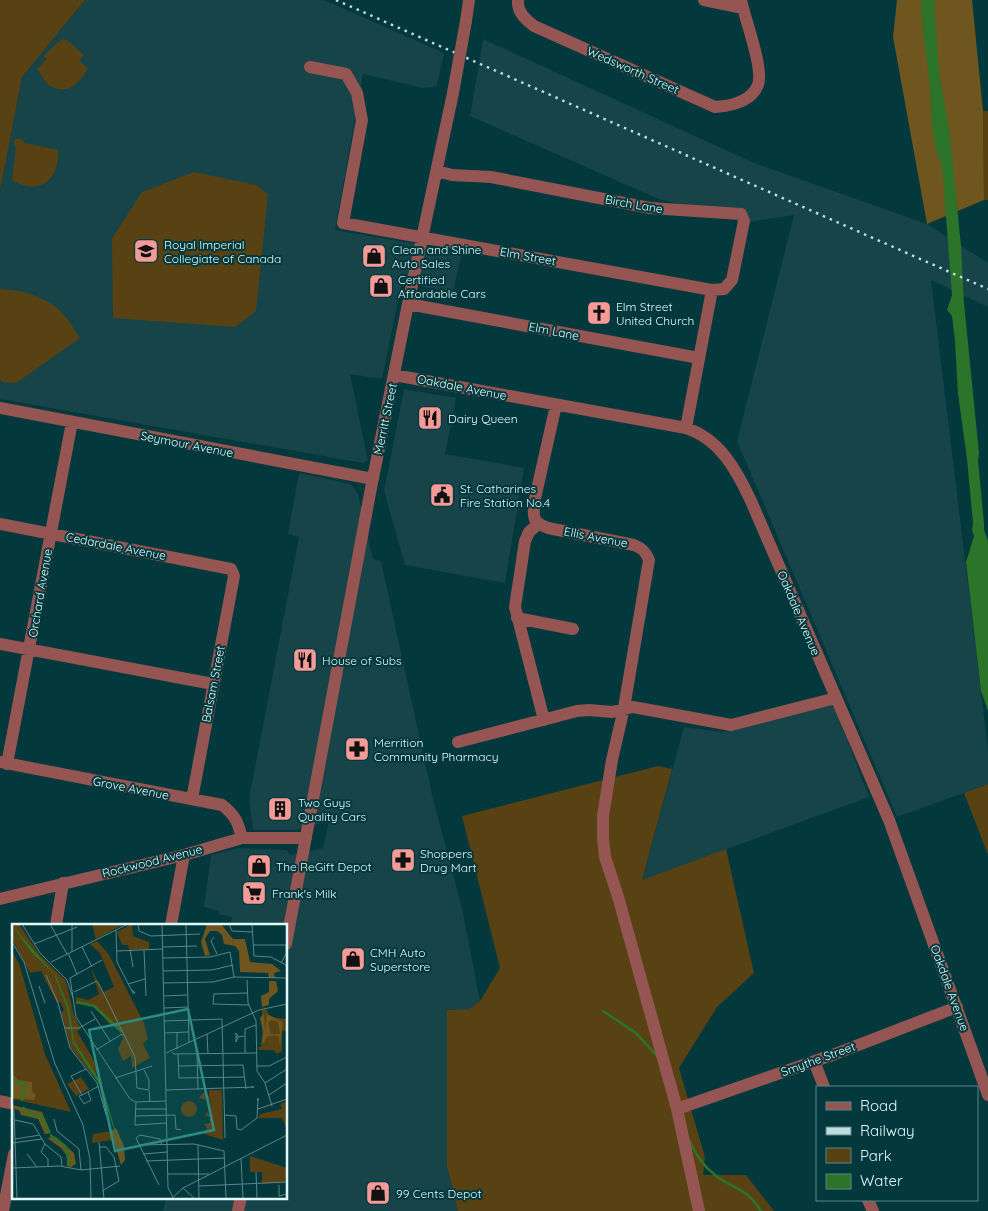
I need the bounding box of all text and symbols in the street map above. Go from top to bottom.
street label: Wedsworth Street [585,43,681,97]
street label: Birch Lane [604,192,664,216]
place label: Royal Imperial Collegiate of Canada [164,237,281,266]
school or university icon: Royal Imperial Collegiate of Canada [133,238,159,264]
place label: Clean and Shine Auto Sales [392,242,482,271]
shop icon: Clean and Shine Auto Sales [361,243,387,269]
street label: Elm Street [499,244,557,268]
place label: Certified Affordable Cars [398,272,486,301]
shop icon: Certified Affordable Cars [368,273,394,299]
place label: Elm Street United Church [616,299,694,328]
church icon: Elm Street United Church [586,300,612,326]
street label: Elm Lane [527,319,581,343]
street label: Oakdale Avenue [416,371,508,403]
street label: Merritt Street [370,382,400,456]
restaurant icon: Dairy Queen [417,405,443,431]
place label: Dairy Queen [448,411,518,426]
street label: Seymour Avenue [139,428,235,460]
place label: St. Catharines Fire Station No.4 [460,481,550,510]
public building icon: St. Catharines Fire Station No.4 [429,482,455,508]
street label: Ellis Avenue [563,523,629,551]
street label: Cedardale Avenue [65,529,168,563]
street label: Orchard Avenue [25,547,55,639]
street label: Oakdale Avenue [774,568,824,658]
street label: Balsam Street [198,644,228,724]
restaurant icon: House of Subs [292,647,318,673]
place label: House of Subs [322,653,402,668]
place label: Merrition Community Pharmacy [374,735,499,764]
pharmacy icon: Merrition Community Pharmacy [344,736,370,762]
street label: Grove Avenue [92,773,171,803]
place label: Two Guys Quality Cars [298,795,367,824]
building icon: Two Guys Quality Cars [267,796,293,822]
street label: Rockwood Avenue [100,841,204,881]
place label: Shoppers Drug Mart [420,846,477,875]
pharmacy icon: Shoppers Drug Mart [390,847,416,873]
shop icon: The ReGift Depot [246,853,272,879]
place label: The ReGift Depot [276,859,372,874]
supermarket icon: Frank's Milk [241,880,267,906]
place label: Frank's Milk [272,886,337,901]
inset map [12,924,288,1198]
street label: Oakdale Avenue [927,943,973,1033]
place label: CMH Auto Superstore [370,945,430,974]
shop icon: CMH Auto Superstore [340,946,366,972]
street label: Smythe Street [779,1039,857,1079]
legend [816,1086,978,1201]
text: Road [860,1096,897,1115]
text: Railway [860,1121,915,1140]
text: Park [860,1146,892,1165]
text: Water [860,1171,903,1190]
shop icon: 99 Cents Depot [365,1180,391,1206]
place label: 99 Cents Depot [396,1186,482,1201]

